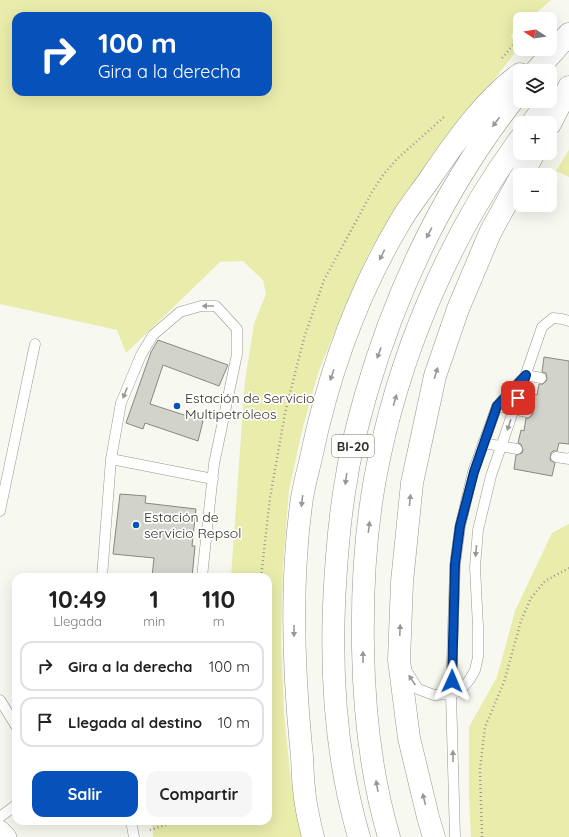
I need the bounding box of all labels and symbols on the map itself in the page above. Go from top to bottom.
north arrow [513,12,557,56]
one-way arrow [492,117,501,128]
one-way arrow [426,227,432,239]
one-way arrow [379,250,385,261]
one-way arrow [201,303,214,309]
one-way arrow [375,347,381,359]
one-way arrow [433,367,439,379]
one-way arrow [329,369,335,381]
pin [501,381,535,415]
one-way arrow [121,388,127,400]
place label: Estación de Servicio Multipetróleos [185,389,315,423]
one-way arrow [392,393,398,406]
marker: Estación de Servicio Multipetróleos [172,401,182,411]
one-way arrow [505,420,511,432]
road number: BI-20 [332,435,374,457]
one-way arrow [343,473,349,485]
one-way arrow [407,494,413,506]
one-way arrow [299,495,305,507]
place label: Estación de servicio Repsol [144,508,241,542]
marker: Estación de servicio Repsol [131,520,141,530]
one-way arrow [366,521,372,533]
one-way arrow [473,545,480,557]
one-way arrow [397,623,403,636]
one-way arrow [291,625,297,638]
one-way arrow [360,650,366,663]
position arrow [431,660,473,702]
one-way arrow [409,674,416,686]
one-way arrow [450,749,456,762]
one-way arrow [374,779,380,792]
one-way arrow [420,793,426,806]

